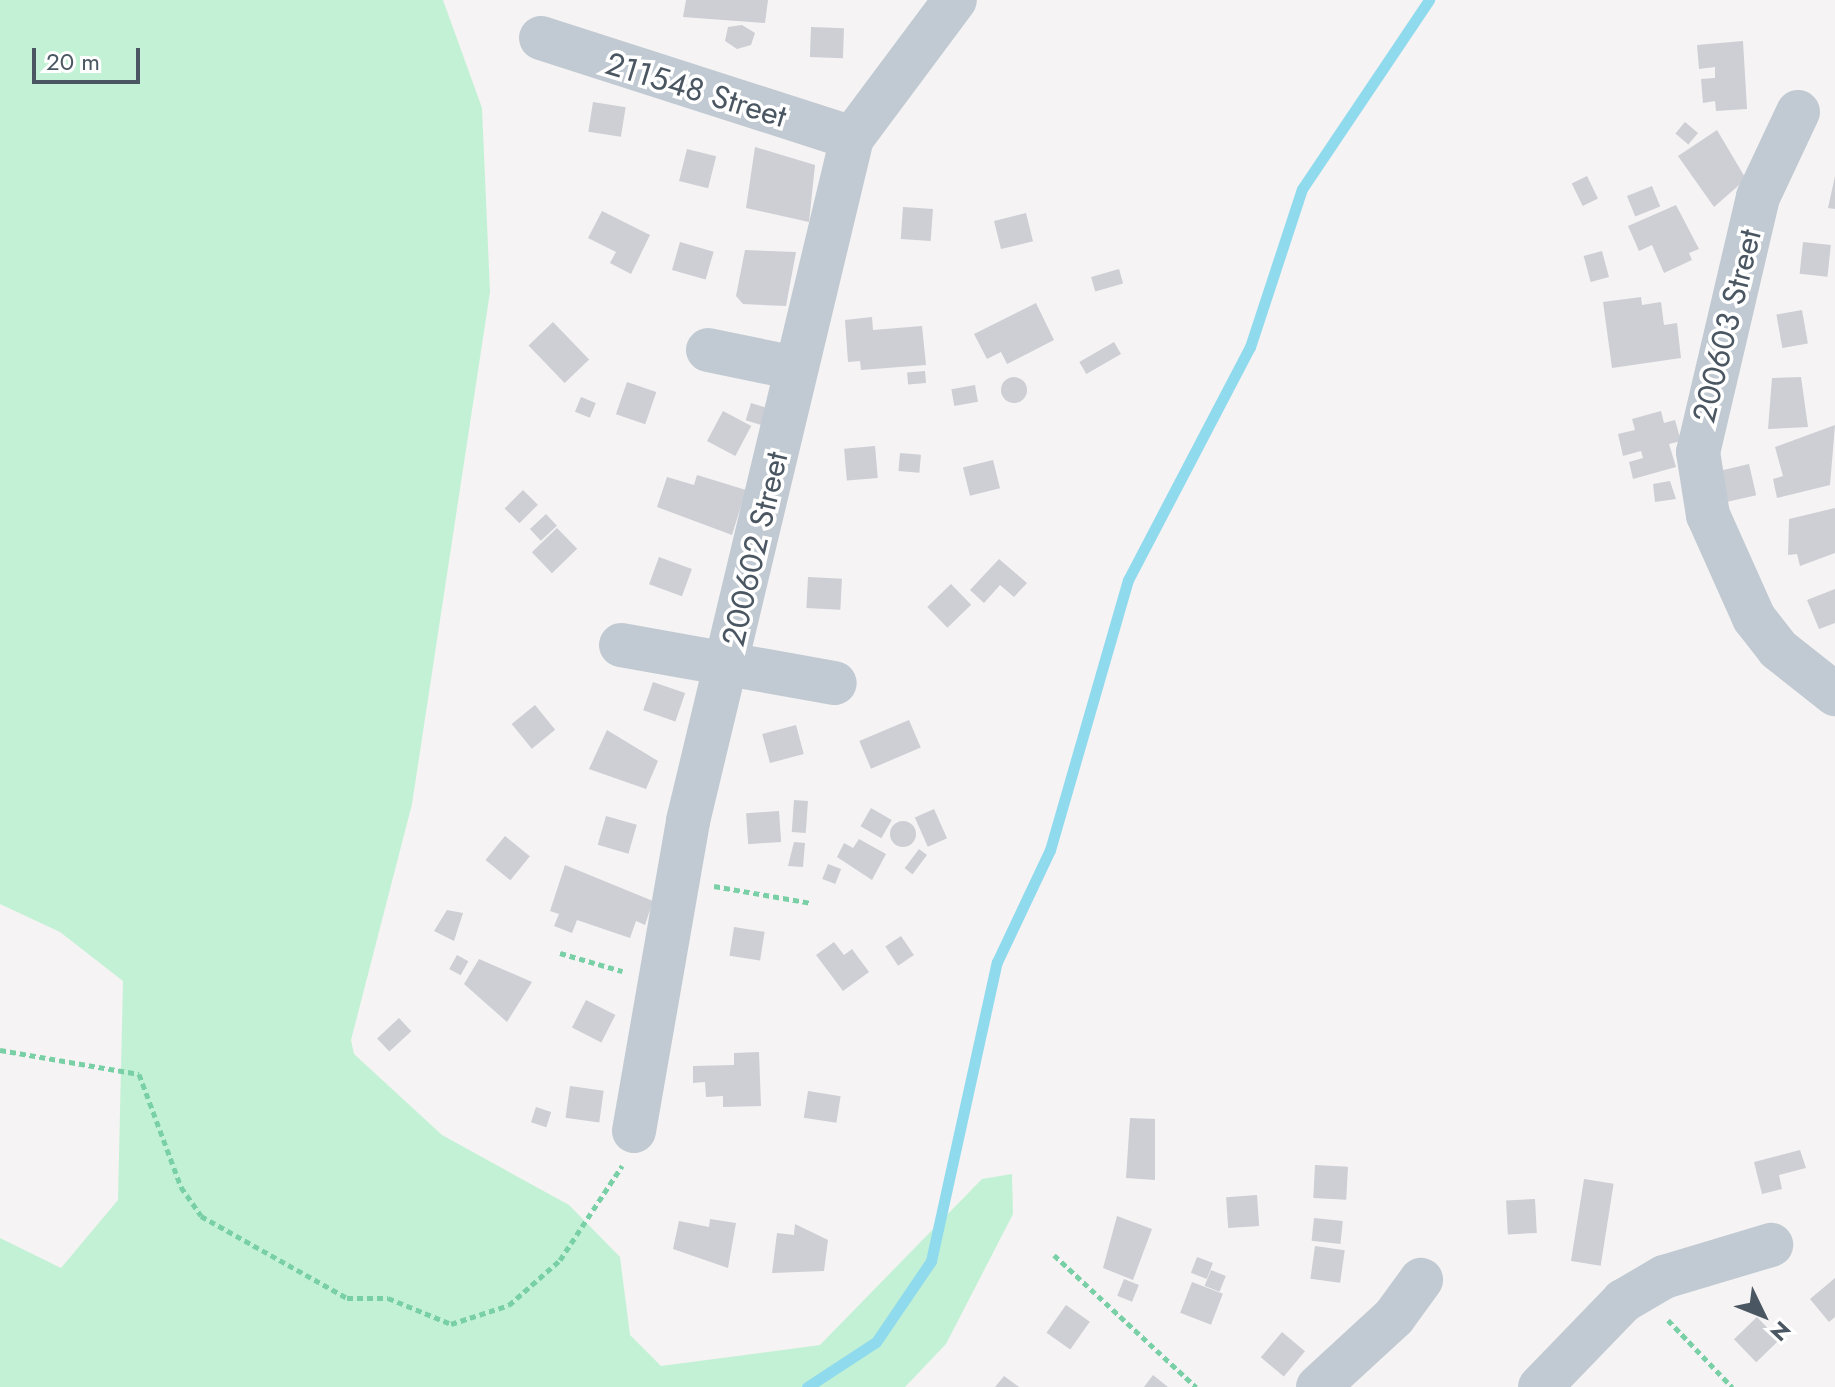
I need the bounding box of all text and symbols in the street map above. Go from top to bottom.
scale bar [36,32,144,82]
text: 20 m [46,44,100,79]
street label: 211548 Street [601,44,791,136]
street label: 200603 Street [1684,225,1770,427]
street label: 200602 Street [714,448,796,650]
north arrow [1723,1275,1803,1355]
text: N [1763,1314,1798,1349]

